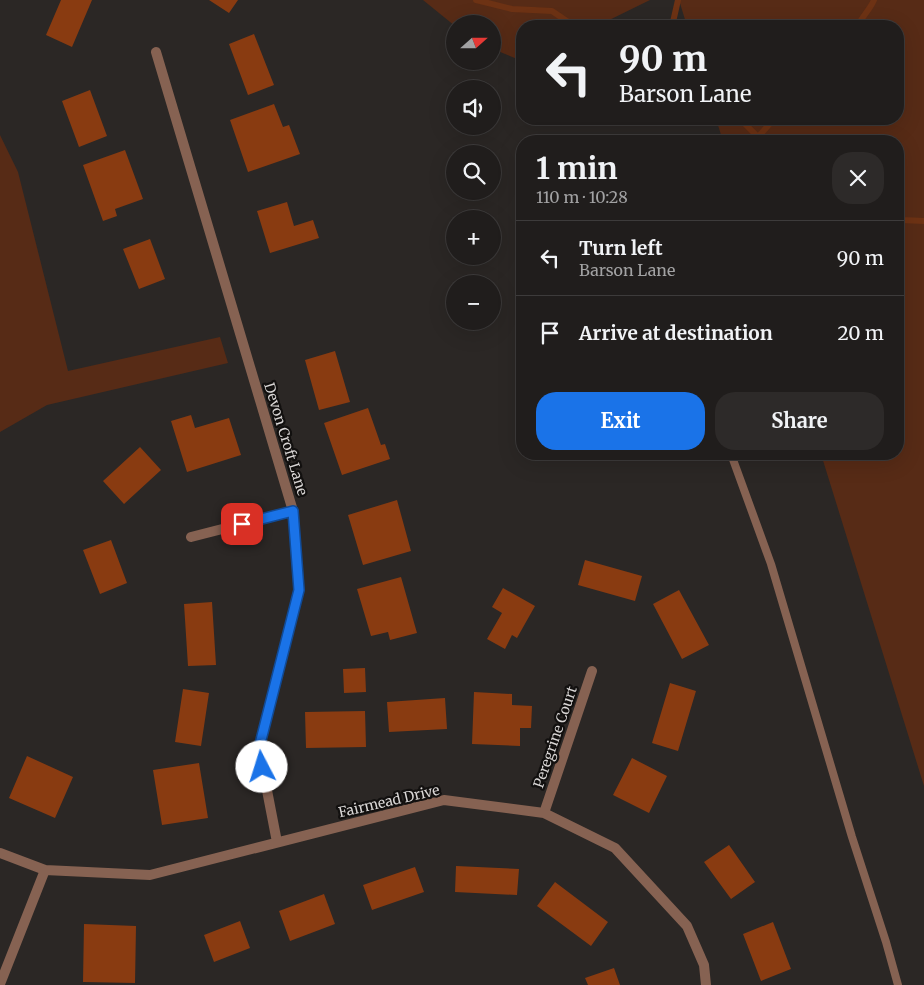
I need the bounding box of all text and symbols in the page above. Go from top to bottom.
north arrow [446,15,501,70]
map controls [446,15,501,330]
text: 90 m [619,37,707,81]
icon: left [536,40,601,105]
button: sound [446,80,501,135]
text: Barson Lane [619,80,751,108]
button: search [446,145,501,200]
text: 1 min [536,149,618,187]
button: close [832,152,884,204]
text: 110 m · 10:28 [536,187,628,207]
button: + [446,210,501,265]
text: Turn left [579,236,663,260]
icon: left [536,244,564,272]
text: 90 m [837,246,884,270]
text: Barson Lane [579,260,675,280]
button: − [446,275,501,330]
icon: arrive [536,319,564,347]
text: Arrive at destination [579,321,773,345]
text: 20 m [837,321,884,345]
street label: Devon Croft Lane [260,380,312,498]
button: Exit [536,392,705,450]
button: Share [715,392,884,450]
pin [221,503,263,545]
icon: arrive [228,510,256,538]
street label: Peregrine Court [529,683,581,790]
position arrow [235,740,287,792]
street label: Fairmead Drive [337,781,441,821]

